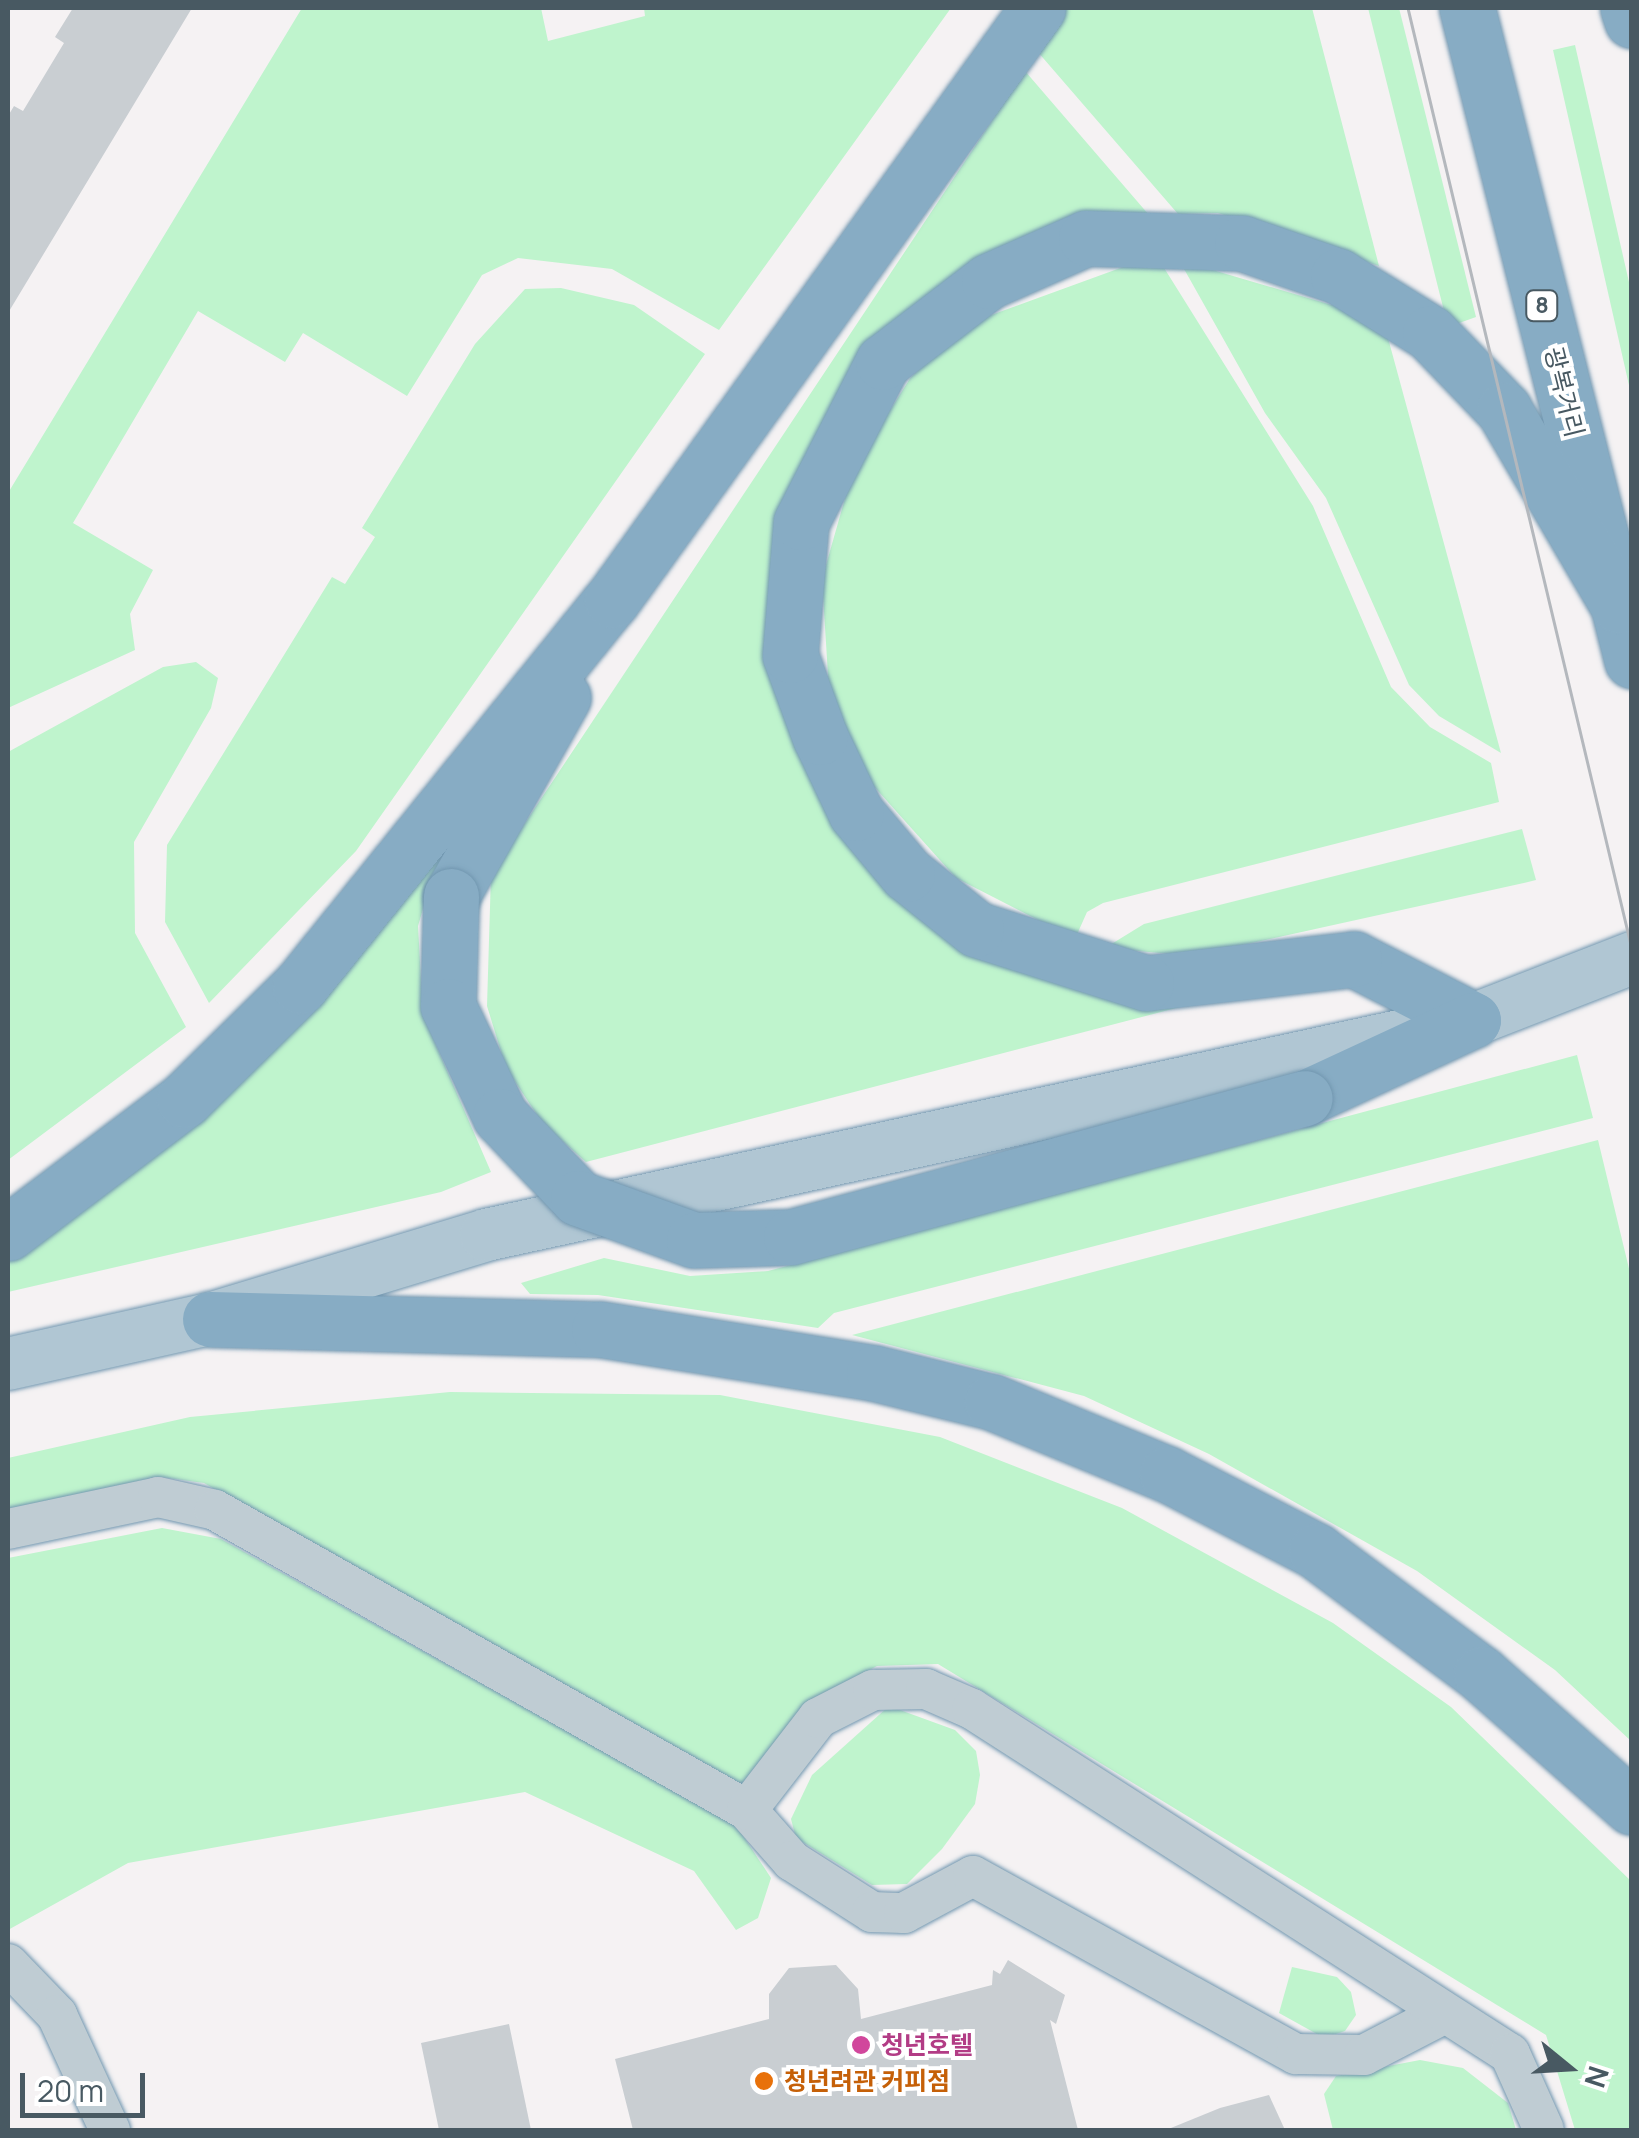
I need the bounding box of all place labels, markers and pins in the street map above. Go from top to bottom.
place label: 청년호텔 [881,2030,973,2060]
marker: 청년호텔 [850,2034,872,2056]
place label: 청년려관 커피점 [784,2066,950,2096]
marker: 청년려관 커피점 [753,2070,775,2092]

